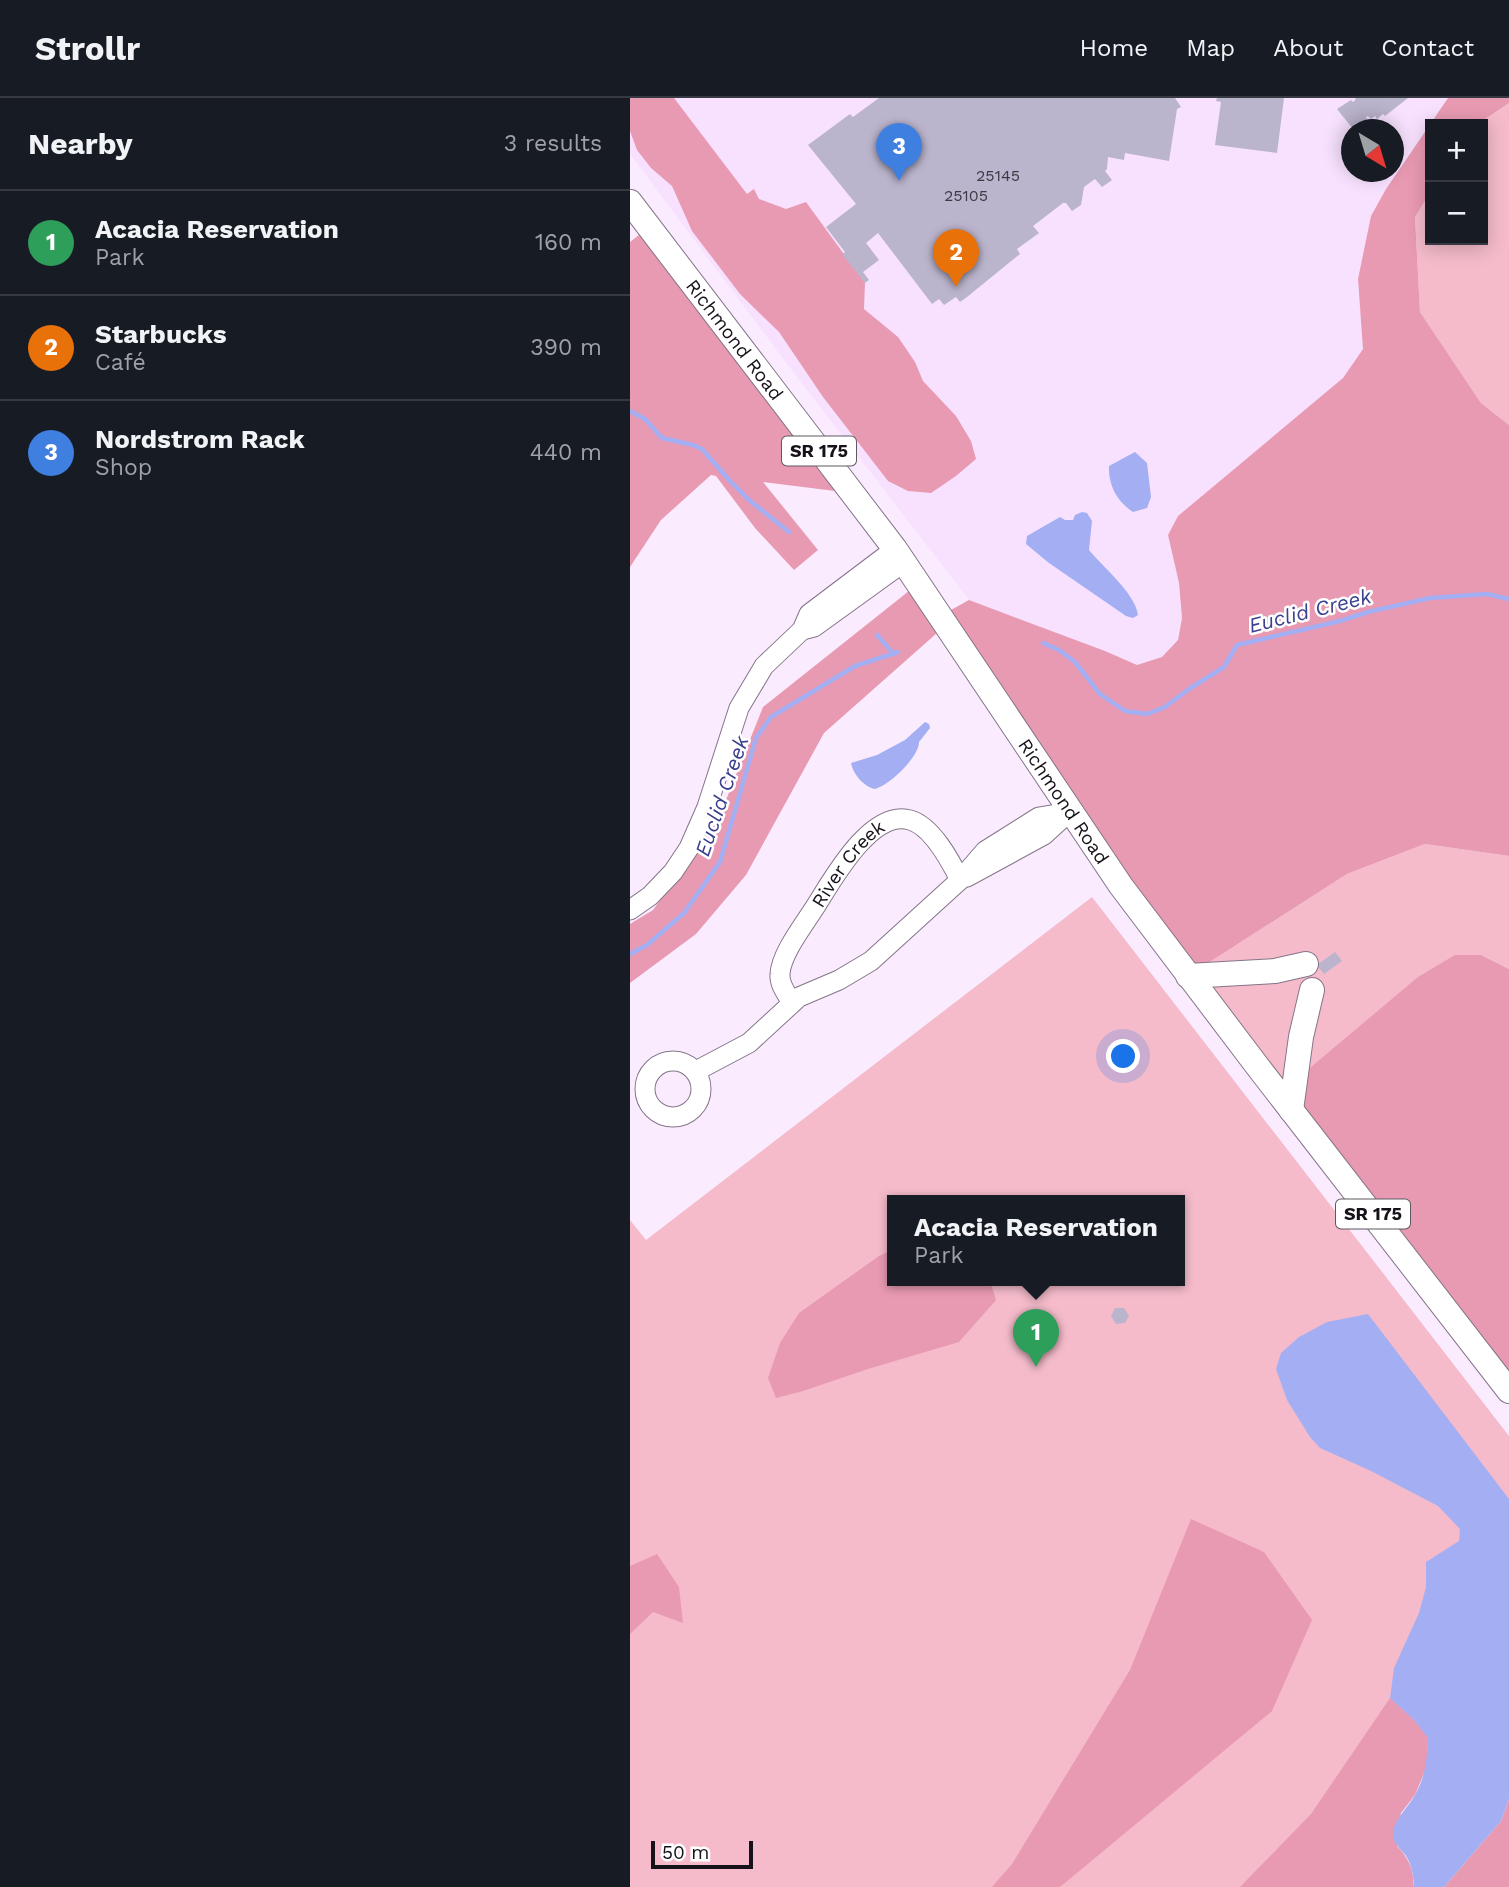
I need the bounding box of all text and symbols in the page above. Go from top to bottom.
text: Strollr [35,29,140,68]
text: Home [1080,34,1148,62]
text: Map [1186,34,1235,62]
text: About [1273,34,1343,62]
text: Contact [1381,34,1474,62]
north arrow [1341,119,1404,182]
map controls [1425,119,1488,245]
button: + [1425,119,1488,182]
pin: 3 [876,123,922,181]
text: Nearby [28,126,133,161]
text: 3 results [504,130,602,157]
house number: 25145 [976,166,1020,185]
button: − [1425,182,1488,245]
house number: 25105 [944,186,988,205]
text: Acacia Reservation [95,214,339,244]
text: 1 [46,229,56,256]
text: 160 m [535,229,602,256]
pin: 2 [933,229,979,287]
text: Park [95,244,144,271]
street label: Richmond Road [681,275,788,405]
text: Starbucks [95,319,227,349]
text: 2 [44,334,58,361]
text: 390 m [530,334,602,361]
text: Café [95,349,146,376]
text: Nordstrom Rack [95,424,305,454]
road number: SR 175 [782,436,856,466]
text: 3 [44,439,58,466]
text: 440 m [530,439,602,466]
text: Shop [95,454,152,481]
water label: Euclid Creek [1246,583,1374,638]
water label: Euclid Creek [689,732,754,859]
street label: Richmond Road [1013,734,1114,868]
street label: River Creek [807,815,889,912]
your location [1106,1039,1140,1073]
popup [887,1195,1185,1286]
road number: SR 175 [1336,1199,1410,1228]
text: Acacia Reservation [914,1212,1158,1242]
text: Park [914,1242,964,1269]
pin: 1 [1013,1309,1059,1367]
scale bar [651,1838,752,1870]
text: 50 m [662,1841,709,1864]

